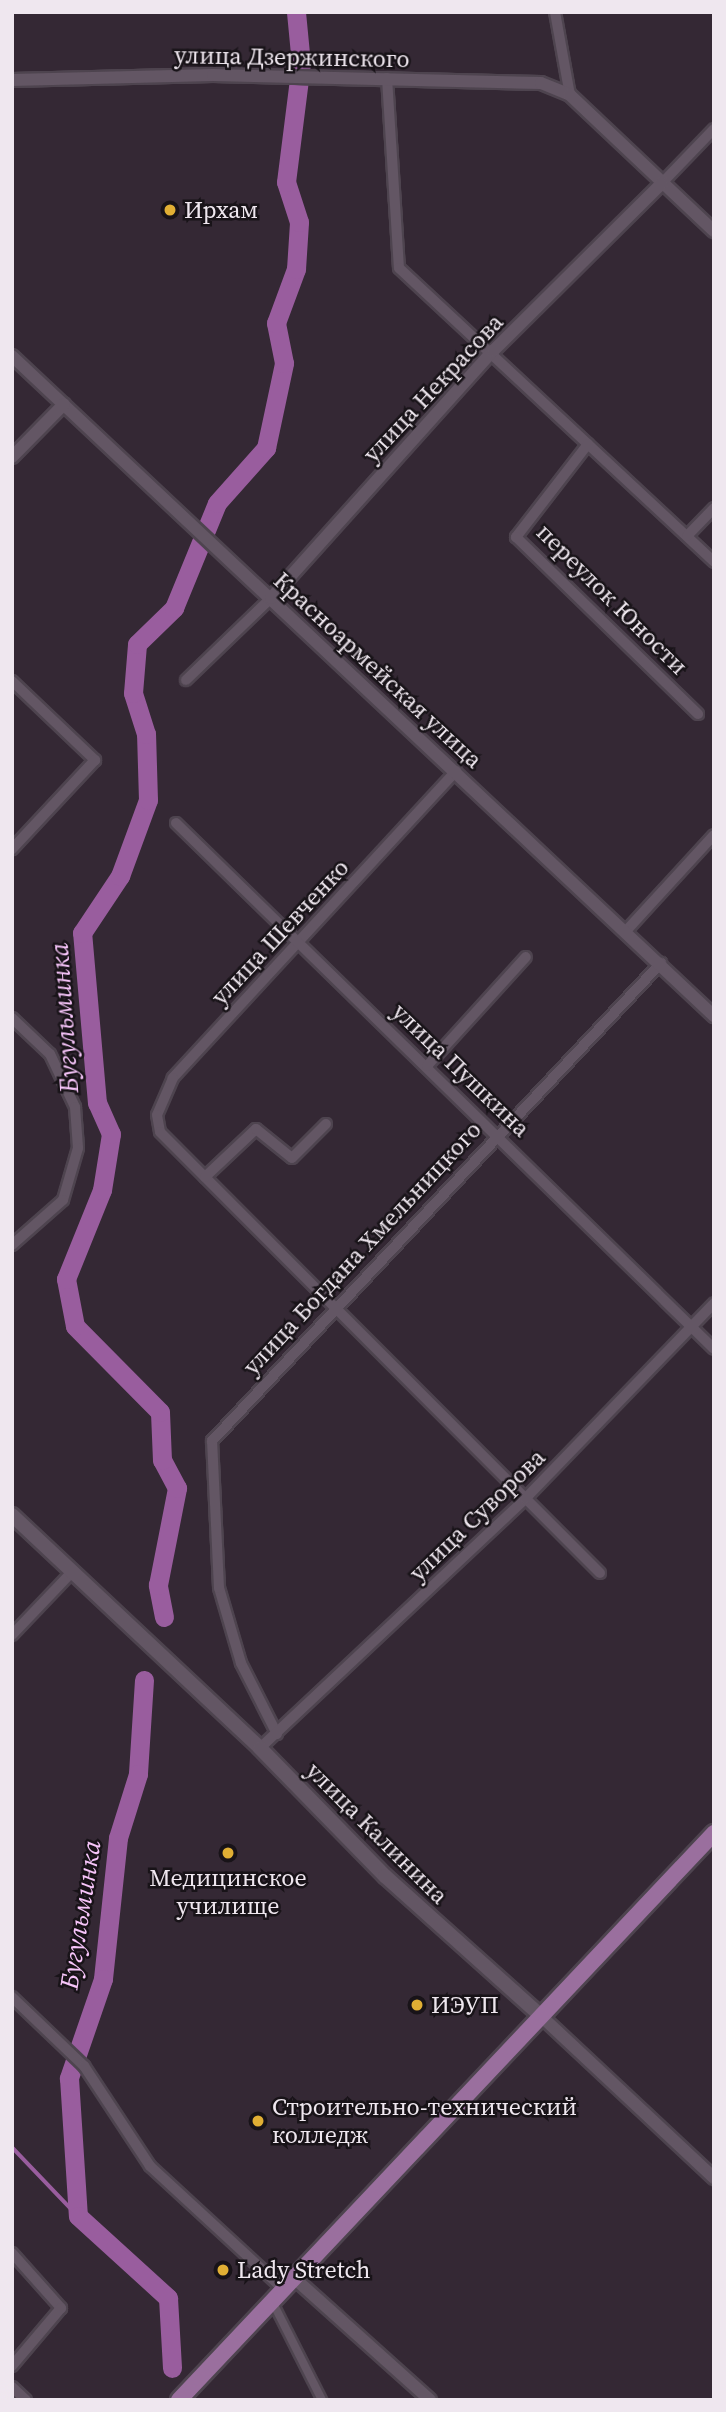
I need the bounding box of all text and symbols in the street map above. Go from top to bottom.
street label: улица Дзержинского [174,41,410,73]
place label: Ирхам [184,196,258,224]
marker: Ирхам [162,202,178,218]
street label: улица Некрасова [357,308,509,468]
street label: переулок Юности [531,518,693,680]
street label: Красноармейская улица [268,566,488,774]
street label: улица Шевченко [205,853,355,1011]
water label: Бугульминка [44,942,86,1094]
street label: улица Пушкина [386,997,536,1143]
street label: улица Богдана Хмельницкого [237,1115,487,1381]
street label: улица Суворова [403,1443,551,1587]
street label: улица Калинина [300,1756,454,1910]
water label: Бугульминка [54,1838,108,1992]
marker: Медицинское училище [220,1845,236,1861]
place label: Медицинское училище [149,1864,307,1920]
place label: ИЭУП [431,1991,499,2019]
marker: ИЭУП [409,1997,425,2013]
place label: Строительно-технический колледж [272,2093,577,2149]
marker: Строительно-технический колледж [250,2113,266,2129]
place label: Lady Stretch [237,2256,370,2284]
marker: Lady Stretch [215,2262,231,2278]

